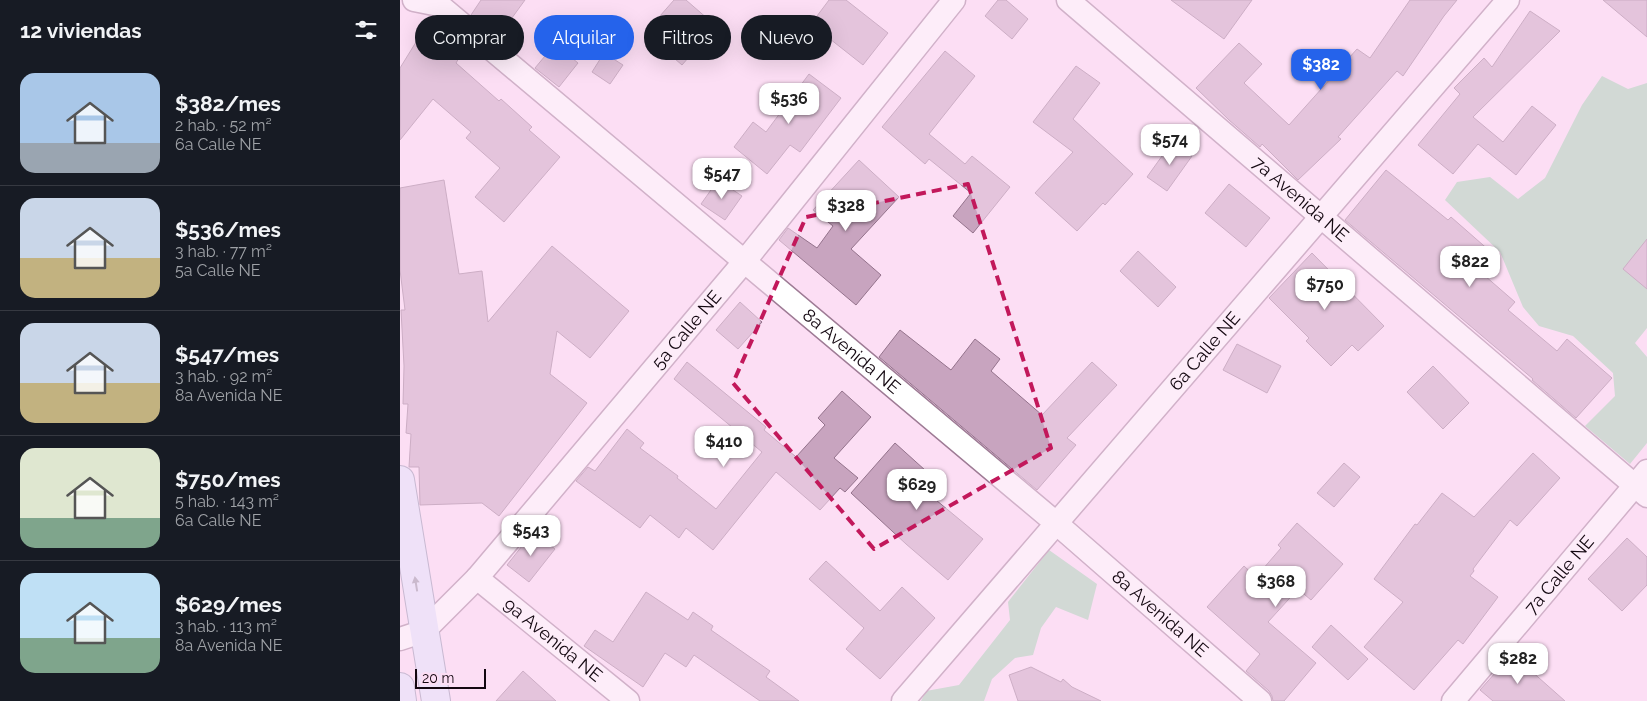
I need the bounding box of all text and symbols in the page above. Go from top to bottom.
chip: Comprar [415,15,524,60]
chip: Alquilar [534,15,634,60]
chip: Filtros [644,15,731,60]
chip: Nuevo [741,15,832,60]
icon: filters [352,16,380,44]
text: 12 viviendas [20,18,142,43]
pin: $382 [1291,48,1351,91]
text: $382 [1302,55,1340,74]
pin: $536 [759,82,819,125]
text: $536 [770,89,808,108]
text: $382/mes [175,91,281,116]
icon: home [60,93,120,153]
text: 2 hab. · 52 m² [175,116,272,135]
pin: $574 [1140,124,1200,166]
text: $574 [1152,130,1188,149]
text: 6a Calle NE [175,135,261,154]
street label: 7a Avenida NE [1248,152,1353,246]
pin: $547 [692,158,752,200]
text: $547 [703,164,741,183]
pin: $328 [816,190,876,232]
text: $328 [827,196,865,215]
text: $536/mes [175,217,281,242]
icon: home [60,218,120,278]
text: 3 hab. · 77 m² [175,242,272,261]
pin: $822 [1440,246,1500,288]
text: $822 [1451,252,1489,271]
text: 5a Calle NE [175,261,261,280]
pin: $750 [1295,268,1355,311]
text: $750 [1306,275,1344,294]
street label: 5a Calle NE [647,286,725,373]
street label: 8a Avenida NE [799,304,905,398]
street label: 6a Calle NE [1165,307,1244,395]
text: $547/mes [175,342,279,367]
icon: home [60,343,120,403]
text: 3 hab. · 92 m² [175,367,272,386]
text: 8a Avenida NE [175,386,282,405]
pin: $410 [694,426,754,468]
text: $410 [705,432,743,451]
text: $750/mes [175,467,281,492]
icon: home [60,468,120,528]
pin: $629 [887,468,947,511]
text: $629 [898,475,936,494]
text: 5 hab. · 143 m² [175,492,279,511]
text: 6a Calle NE [175,511,261,530]
pin: $543 [501,514,561,557]
text: $543 [512,521,550,540]
street label: 7a Calle NE [1520,531,1598,618]
street label: 8a Avenida NE [1108,566,1213,661]
pin: $368 [1246,566,1306,608]
text: $368 [1257,572,1295,591]
one-way arrow [412,576,420,592]
text: $629/mes [175,592,282,617]
icon: home [60,593,120,653]
street label: 9a Avenida NE [500,593,607,686]
text: 3 hab. · 113 m² [175,617,277,636]
text: 8a Avenida NE [175,636,282,655]
pin: $282 [1488,642,1548,685]
text: $282 [1499,649,1537,668]
scale bar [415,666,486,689]
text: 20 m [422,670,454,686]

